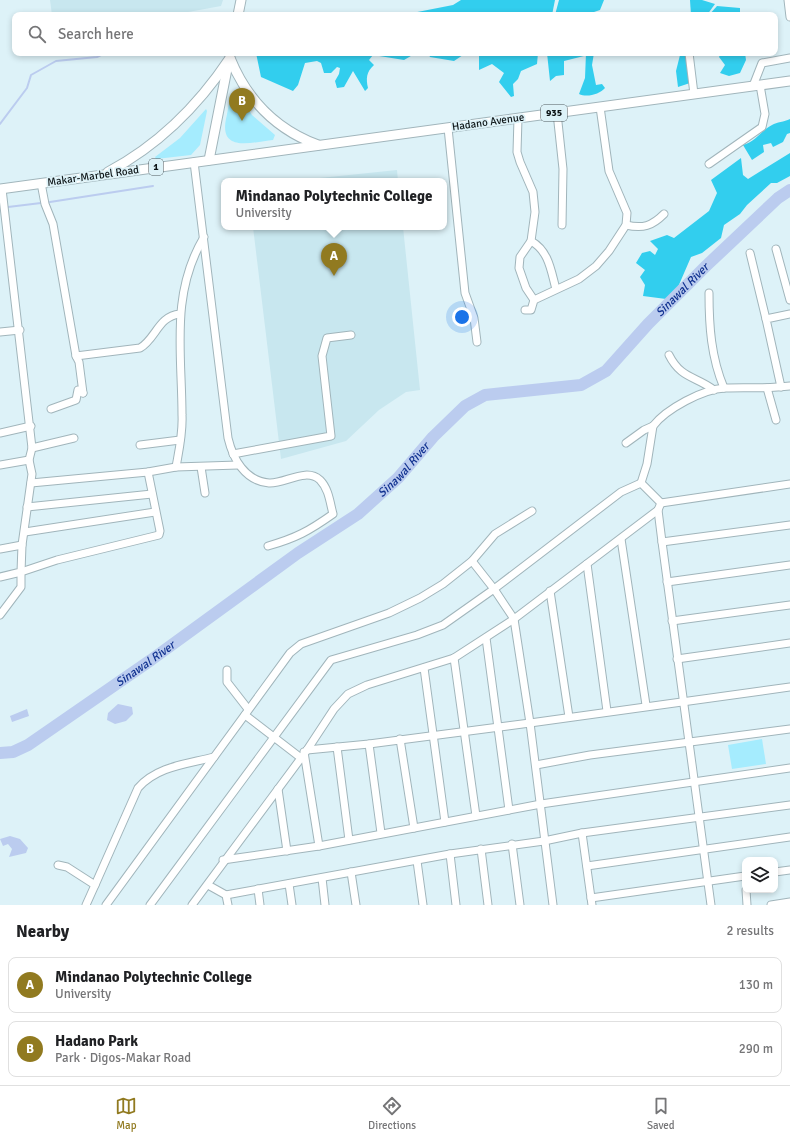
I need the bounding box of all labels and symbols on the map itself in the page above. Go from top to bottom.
pin: B [229,88,255,121]
road number: 935 [541,105,567,121]
street label: Hadano Avenue [451,110,525,134]
road number: 1 [149,159,163,175]
street label: Makar-Marbel Road [46,163,140,189]
pin: A [321,243,347,276]
water label: Sinawal River [652,259,713,320]
your location [452,307,472,327]
water label: Sinawal River [374,438,434,500]
water label: Sinawal River [112,637,179,690]

